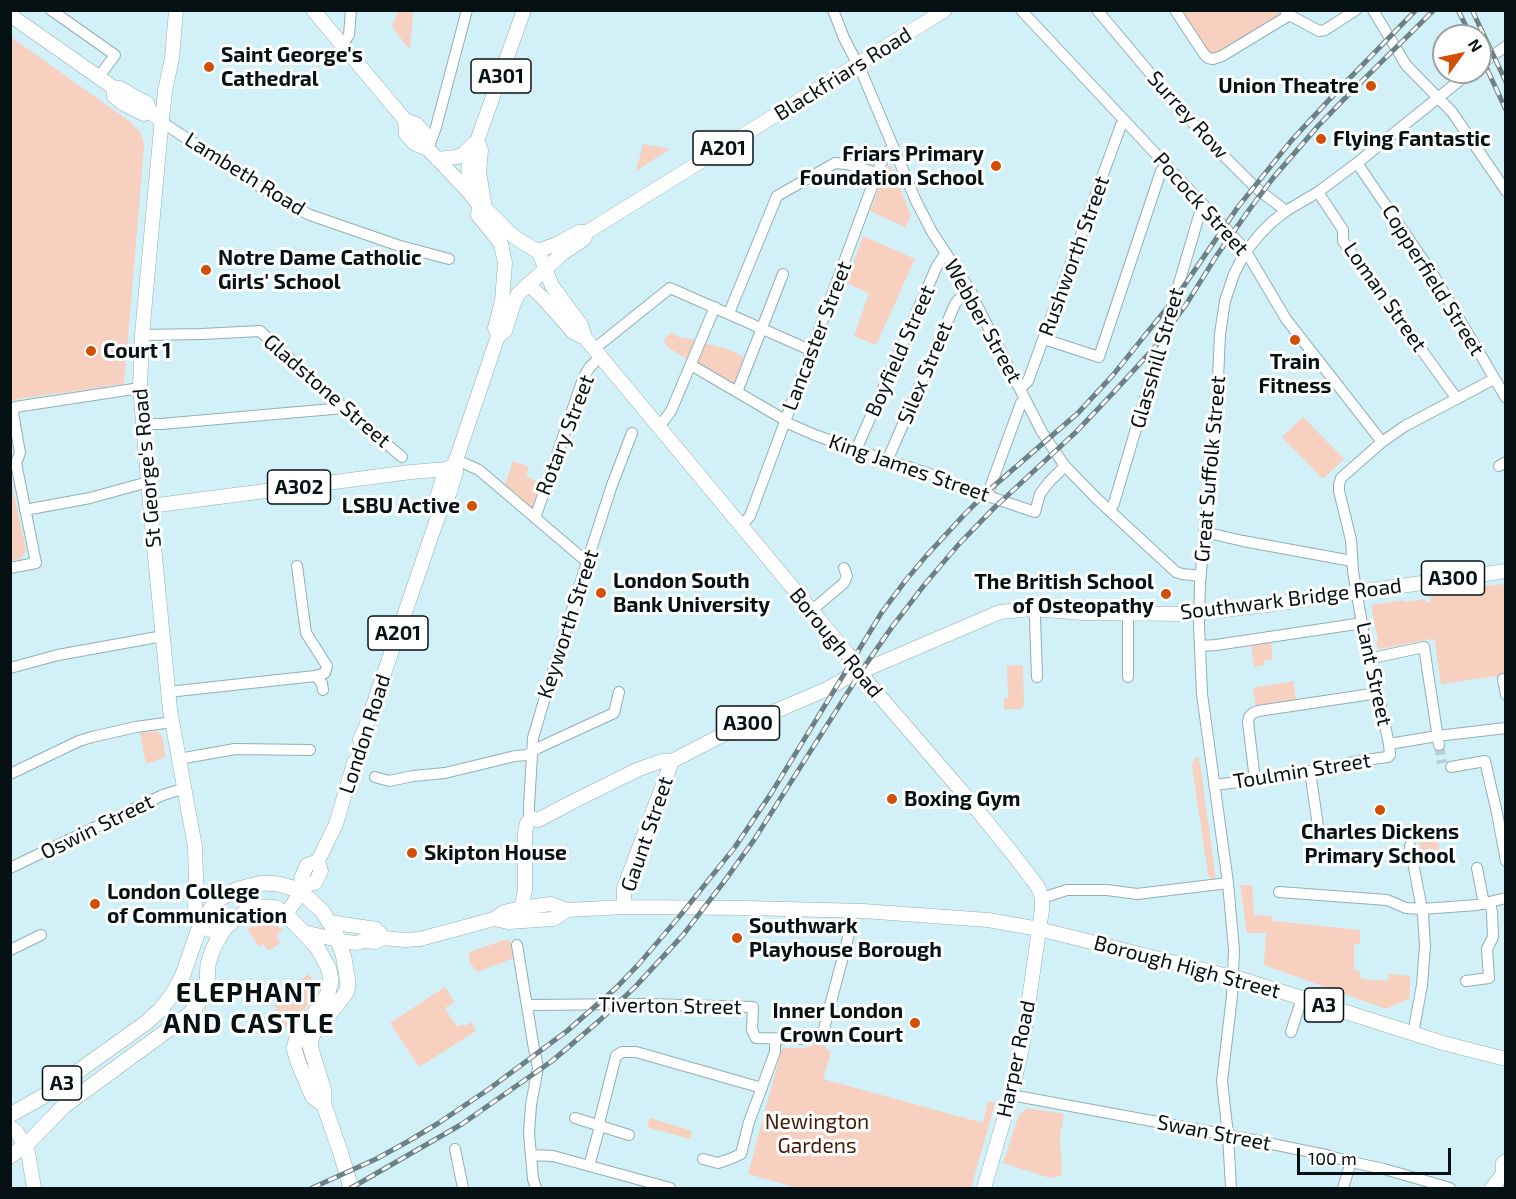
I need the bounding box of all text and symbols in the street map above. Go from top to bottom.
street label: Blackfriars Road [770,22,916,126]
north arrow [1432,24,1492,84]
text: N [1465,35,1487,55]
place label: Saint George's Cathedral [221,42,363,92]
road number: A301 [471,59,531,93]
marker: Saint George's Cathedral [202,60,216,74]
street label: Surrey Row [1142,66,1234,164]
place label: Union Theatre [1218,73,1359,99]
marker: Union Theatre [1364,79,1378,93]
place label: Flying Fantastic [1333,126,1491,152]
street label: Lambeth Road [180,127,310,221]
road number: A201 [693,131,753,165]
marker: Flying Fantastic [1314,132,1328,146]
place label: Friars Primary Foundation School [799,141,984,191]
street label: Pocock Street [1148,147,1254,261]
marker: Friars Primary Foundation School [989,159,1003,173]
street label: Rushworth Street [1033,172,1115,340]
street label: Copperfield Street [1376,200,1490,360]
street label: Loman Street [1338,237,1432,357]
place label: Notre Dame Catholic Girls' School [218,245,422,295]
street label: Webber Street [939,255,1027,387]
street label: Lancaster Street [777,258,857,414]
marker: Notre Dame Catholic Girls' School [199,263,213,277]
street label: Boyfield Street [860,281,940,421]
street label: Glasshill Street [1125,285,1189,431]
street label: Silex Street [892,318,958,428]
street label: Gladstone Street [258,329,396,453]
marker: Train Fitness [1288,333,1302,347]
place label: Court 1 [103,338,171,364]
marker: Court 1 [84,344,98,358]
place label: Train Fitness [1259,349,1331,399]
street label: Rotary Street [531,371,599,499]
street label: Great Suffolk Street [1189,375,1231,563]
street label: St George's Road [127,387,167,549]
street label: King James Street [825,429,993,507]
road number: A302 [268,470,330,504]
place label: LSBU Active [342,493,460,519]
marker: LSBU Active [465,499,479,513]
street label: Keyworth Street [532,546,604,702]
road number: A300 [1422,561,1484,595]
place label: London South Bank University [613,568,770,618]
place label: The British School of Osteopathy [974,569,1154,619]
street label: Southwark Bridge Road [1179,573,1403,625]
street label: Borough Road [784,583,888,703]
marker: London South Bank University [594,586,608,600]
marker: The British School of Osteopathy [1159,587,1173,601]
road number: A201 [368,616,428,650]
street label: Lant Street [1351,620,1397,728]
street label: London Road [334,671,396,797]
road number: A300 [716,706,780,740]
street label: Toulmin Street [1231,748,1373,794]
street label: Gaunt Street [616,773,678,895]
place label: Boxing Gym [904,786,1021,812]
street label: Oswin Street [36,789,158,865]
marker: Boxing Gym [885,792,899,806]
marker: Charles Dickens Primary School [1373,803,1387,817]
place label: Charles Dickens Primary School [1301,819,1459,869]
place label: Skipton House [424,840,567,866]
marker: Skipton House [405,846,419,860]
place label: London College of Communication [107,879,287,929]
marker: London College of Communication [88,897,102,911]
place label: Southwark Playhouse Borough [749,913,942,963]
street label: Borough High Street [1091,930,1283,1004]
marker: Southwark Playhouse Borough [730,931,744,945]
district label: ELEPHANT AND CASTLE [163,977,335,1040]
road number: A3 [1304,988,1344,1022]
street label: Tiverton Street [598,992,742,1020]
place label: Inner London Crown Court [772,998,903,1048]
street label: Harper Road [991,998,1041,1120]
marker: Inner London Crown Court [908,1016,922,1030]
road number: A3 [42,1066,82,1100]
park label: Newington Gardens [765,1109,869,1159]
street label: Swan Street [1155,1110,1273,1156]
scale bar [1300,1136,1454,1174]
text: 100 m [1308,1147,1357,1169]

